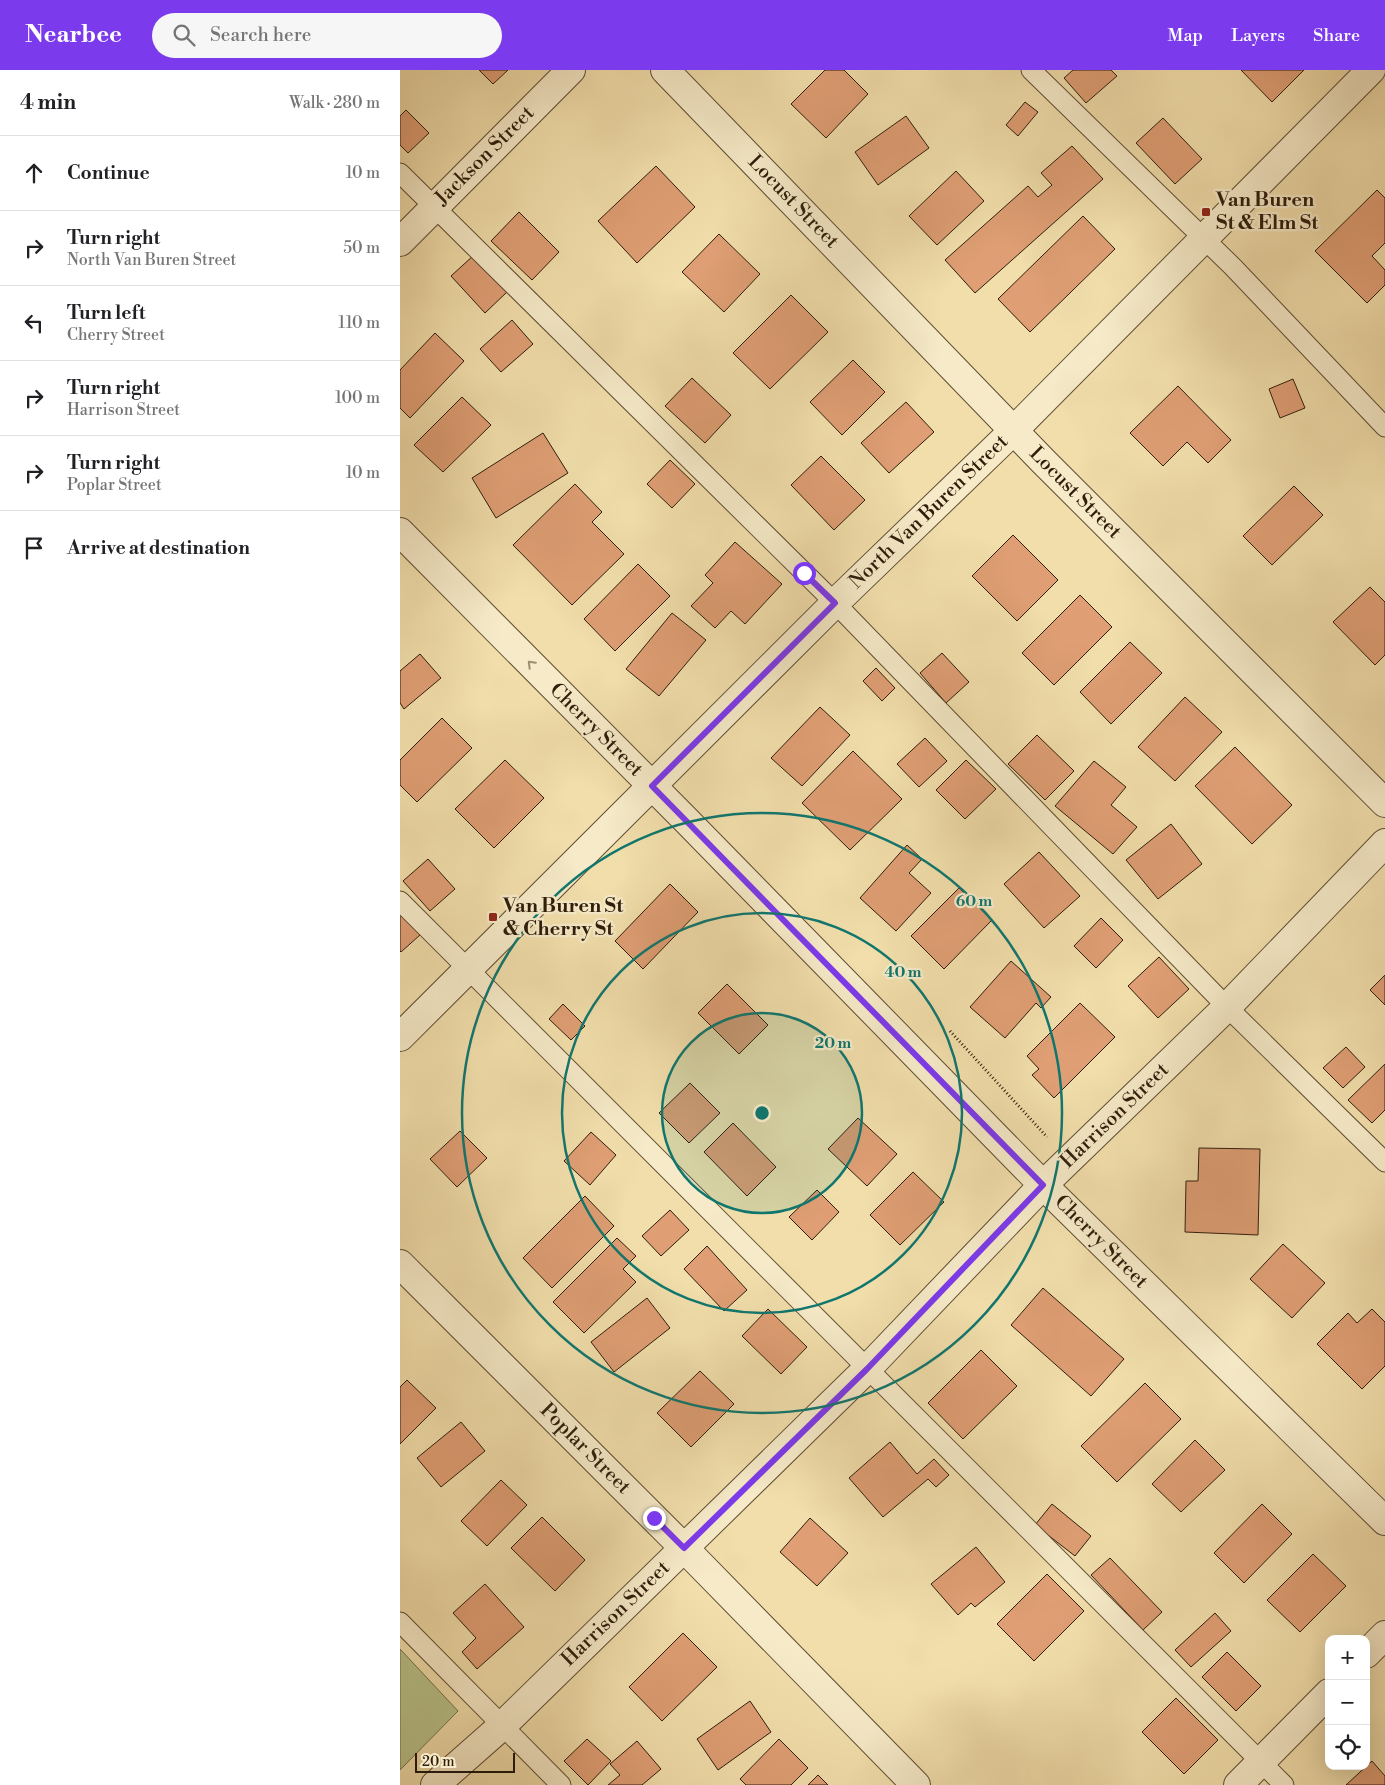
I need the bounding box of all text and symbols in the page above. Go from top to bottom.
search box [152,13,502,58]
text: Nearbee [25,20,122,50]
icon: search [170,21,198,49]
text: Search here [210,23,311,47]
text: Map [1168,24,1203,47]
text: Layers [1231,24,1285,47]
text: Share [1313,24,1360,47]
text: 4 min [20,90,76,116]
text: Walk · 280 m [289,93,380,113]
street label: Jackson Street [429,101,540,212]
street label: Locust Street [742,150,844,254]
icon: ahead [20,159,48,187]
text: Continue [67,161,150,185]
text: 10 m [346,163,380,183]
place label: Van Buren St & Elm St [1215,188,1319,236]
marker: Van Buren St & Elm St [1200,206,1212,218]
text: Turn right [67,226,160,250]
icon: right [20,234,48,262]
text: 50 m [343,238,380,258]
text: North Van Buren Street [67,250,236,270]
text: Turn left [67,301,146,325]
icon: left [20,309,48,337]
text: 110 m [338,313,380,333]
text: Cherry Street [67,325,165,345]
text: Turn right [67,376,160,400]
icon: right [20,384,48,412]
text: 100 m [335,388,380,408]
text: Harrison Street [67,400,180,420]
street label: North Van Buren Street [844,430,1014,594]
street label: Locust Street [1024,442,1126,544]
text: Turn right [67,451,160,475]
icon: right [20,459,48,487]
text: 10 m [346,463,380,483]
text: Poplar Street [67,475,162,495]
icon: arrive [20,534,48,562]
text: Arrive at destination [67,536,250,560]
route start [793,562,816,585]
one-way arrow [528,661,537,670]
street label: Cherry Street [544,678,648,782]
text: 60 m [956,892,993,911]
place label: Van Buren St & Cherry St [502,894,624,942]
marker: Van Buren St & Cherry St [487,911,499,923]
text: 40 m [884,963,922,982]
text: 20 m [815,1034,852,1053]
street label: Harrison Street [1056,1058,1174,1174]
centre of rings [753,1104,771,1122]
street label: Cherry Street [1049,1190,1153,1294]
street label: Poplar Street [534,1398,636,1500]
route end [643,1507,666,1530]
street label: Harrison Street [557,1556,675,1672]
map controls [1325,1635,1370,1770]
button: + [1325,1635,1370,1680]
button: − [1325,1680,1370,1725]
button: locate [1325,1725,1370,1770]
scale bar [415,1750,515,1773]
text: 20 m [422,1753,454,1771]

